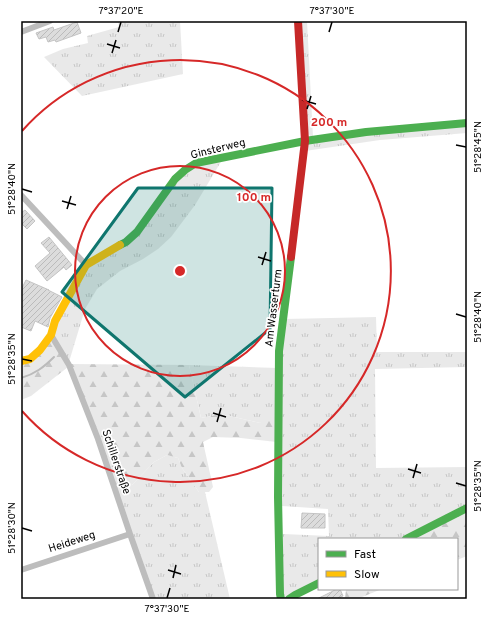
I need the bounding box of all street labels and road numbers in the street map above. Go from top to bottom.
street label: Ginsterweg [189,135,247,163]
street label: Am Wasserturm [262,268,286,348]
street label: Schillerstraße [98,428,134,496]
street label: Heideweg [47,528,97,556]

